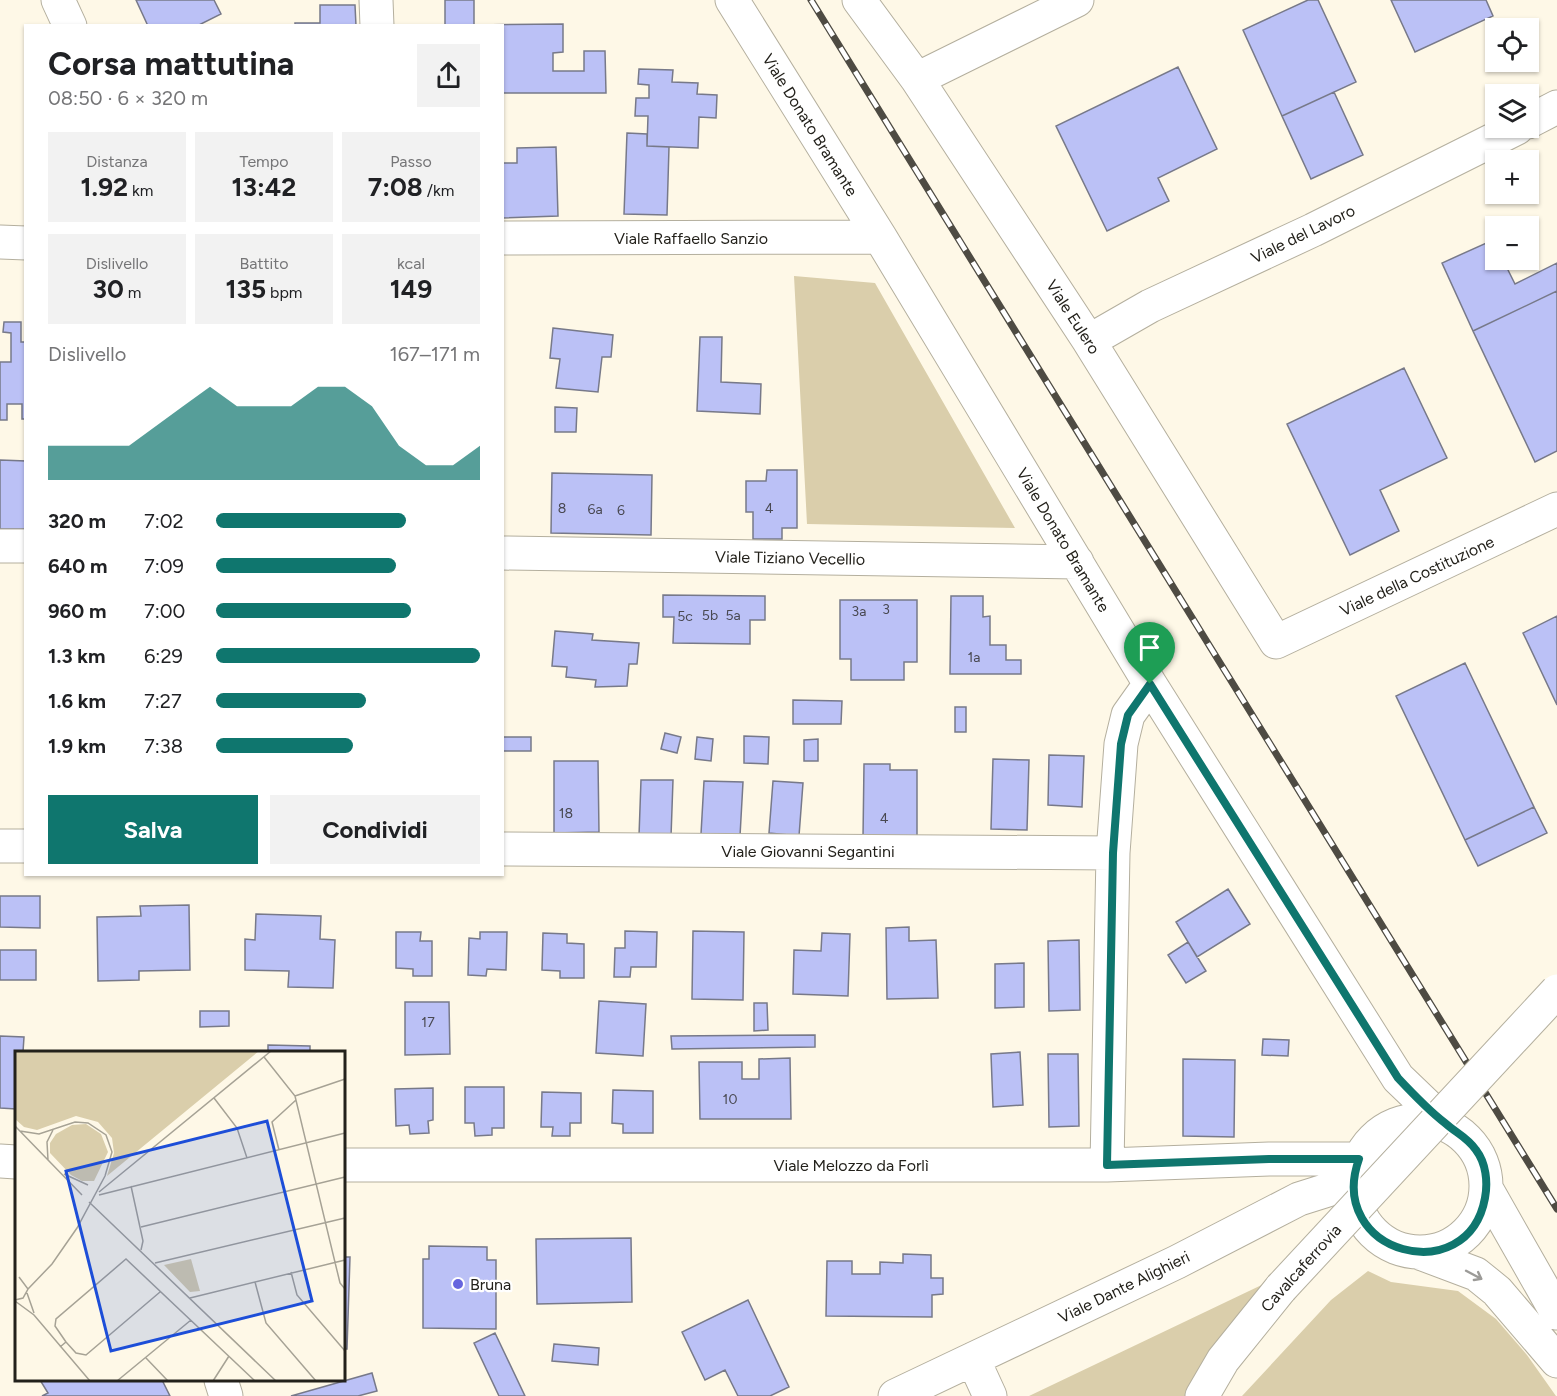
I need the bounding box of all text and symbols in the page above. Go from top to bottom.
map controls [1485,18,1539,270]
button: locate [1485,18,1539,72]
text: Corsa mattutina [48,44,294,83]
button: share [417,44,480,107]
street label: Viale Donato Bramante [758,50,862,200]
button: layers [1485,84,1539,138]
text: 08:50 · 6 × 320 m [48,86,208,110]
button: + [1485,150,1539,204]
text: Distanza [86,152,148,171]
text: Tempo [240,152,288,171]
text: Passo [390,152,432,171]
text: 1.92 [81,171,128,203]
text: 13:42 [232,171,296,203]
text: 7:08 [368,171,423,203]
text: km [128,181,153,200]
text: /km [423,181,454,200]
street label: Viale del Lavoro [1248,201,1358,267]
button: − [1485,216,1539,270]
street label: Viale Raffaello Sanzio [614,229,768,248]
text: Dislivello [86,254,148,273]
text: Battito [239,254,289,273]
text: kcal [397,254,425,273]
text: 30 [93,273,124,305]
text: 135 [226,273,266,305]
text: 149 [390,273,432,305]
street label: Viale Eulero [1042,276,1104,358]
text: m [124,283,141,302]
text: bpm [266,283,302,302]
text: Dislivello [48,342,126,366]
text: 167–171 m [389,342,480,366]
street label: Viale Donato Bramante [1012,465,1114,616]
house number: 8 [558,500,566,517]
house number: 4 [765,500,774,517]
house number: 6a [587,501,603,518]
house number: 6 [617,502,625,519]
text: 320 m [48,509,106,533]
text: 7:02 [144,509,184,533]
street label: Viale della Costituzione [1337,532,1497,620]
street label: Viale Tiziano Vecellio [715,547,865,569]
text: 640 m [48,554,107,578]
text: 7:09 [144,554,184,578]
text: 960 m [48,599,106,623]
text: 7:00 [144,599,185,623]
house number: 3 [882,601,890,618]
house number: 3a [852,603,866,620]
house number: 5b [702,607,718,624]
house number: 5a [725,607,741,624]
house number: 5c [677,608,693,625]
pin [1124,622,1175,684]
icon: arrive [1133,631,1166,664]
text: 1.3 km [48,644,105,668]
text: 6:29 [144,644,183,668]
house number: 1a [968,649,980,666]
text: 1.6 km [48,689,106,713]
text: 7:27 [144,689,182,713]
text: 1.9 km [48,734,106,758]
text: 7:38 [144,734,183,758]
button: Salva [48,795,258,864]
button: Condividi [270,795,480,864]
house number: 18 [559,805,573,822]
house number: 4 [880,810,889,827]
street label: Viale Giovanni Segantini [721,842,895,861]
house number: 17 [421,1014,435,1031]
inset map [15,1051,345,1381]
house number: 10 [723,1091,737,1108]
street label: Viale Melozzo da Forlì [773,1156,929,1175]
street label: Cavalcaferrovia [1257,1220,1345,1316]
street label: Viale Dante Alighieri [1055,1247,1193,1327]
one-way arrow [1465,1269,1482,1281]
place label: Bruna [470,1275,511,1294]
marker: Bruna [451,1277,465,1291]

